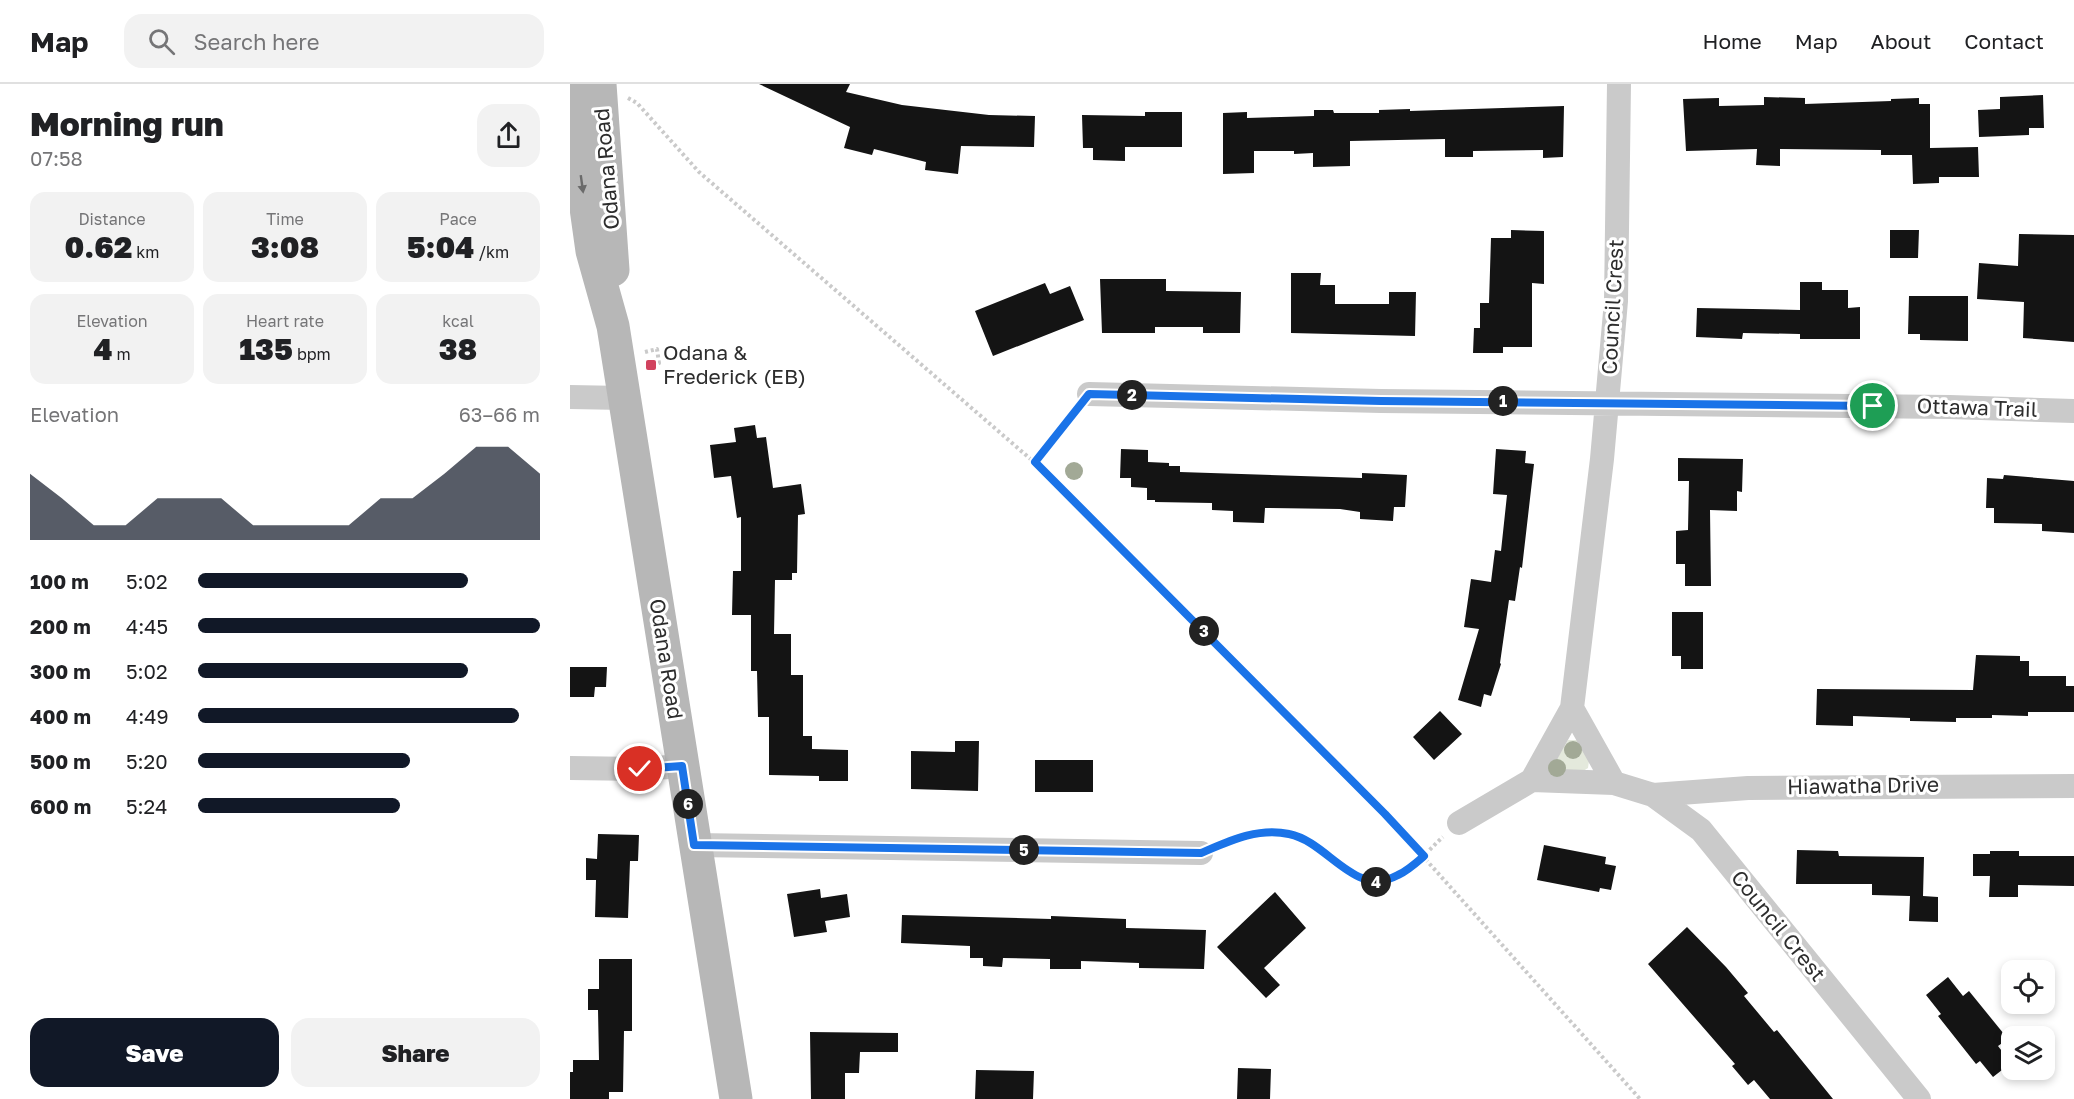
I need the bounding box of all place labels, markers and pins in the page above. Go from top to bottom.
place label: Odana & Frederick (EB) [663,339,806,389]
marker: Odana & Frederick (EB) [644,358,658,372]
pin: 2 [1117,380,1147,410]
pin [1847,380,1898,431]
pin: 1 [1488,386,1518,416]
pin: 3 [1189,616,1219,646]
pin [614,743,665,794]
pin: 6 [673,789,703,819]
pin: 5 [1009,835,1039,865]
pin: 4 [1361,867,1391,897]

